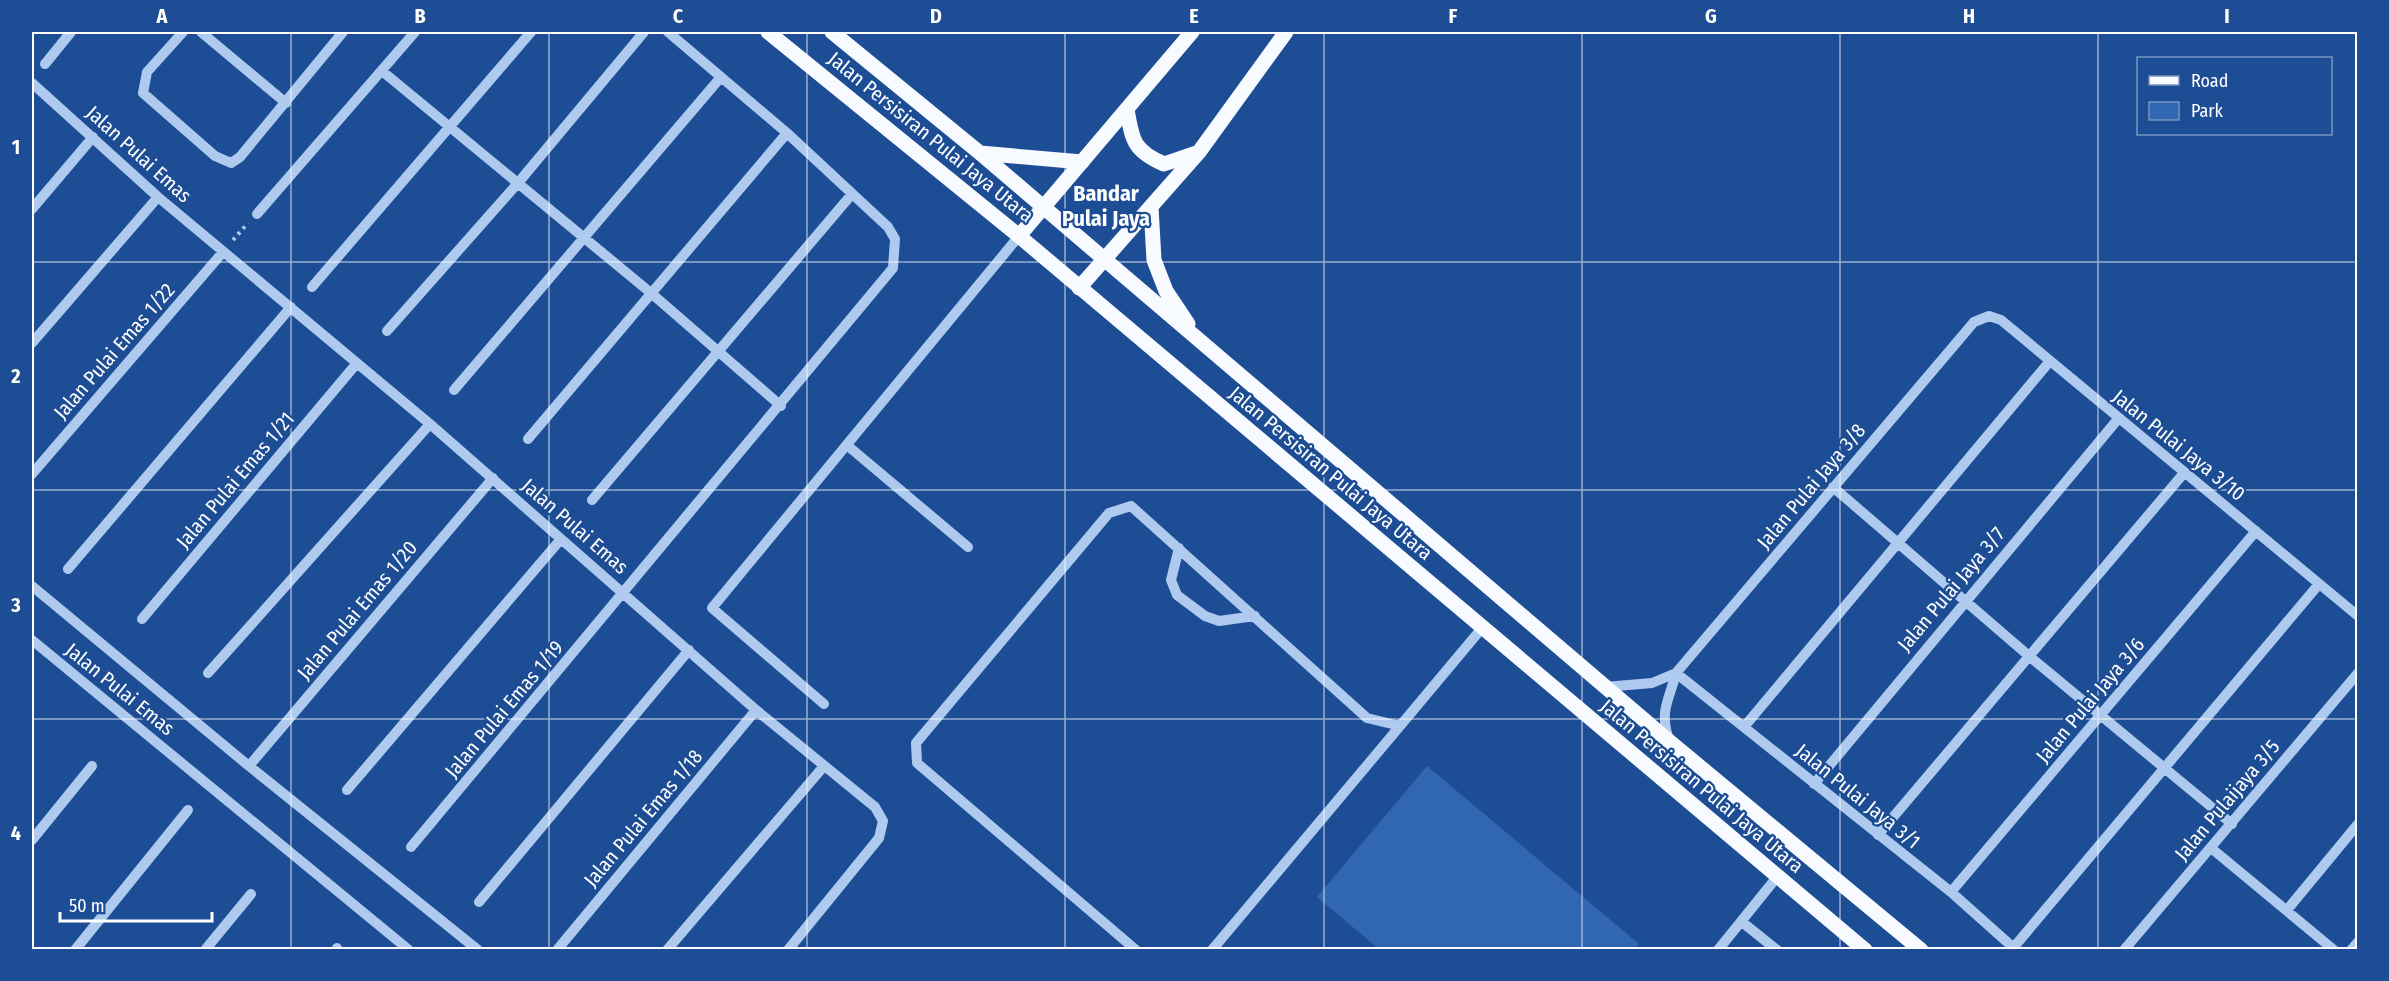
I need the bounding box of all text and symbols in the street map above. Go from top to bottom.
text: A [156,4,169,28]
text: B [414,4,426,28]
text: C [673,4,684,28]
text: D [930,4,942,28]
text: E [1189,4,1199,28]
text: F [1449,4,1458,28]
text: G [1705,4,1717,28]
text: H [1963,4,1975,28]
text: I [2224,4,2230,28]
street label: Jalan Persisiran Pulai Jaya Utara [823,47,1039,227]
legend [2137,57,2332,135]
text: Road [2191,70,2228,92]
text: Park [2191,100,2224,122]
street label: Jalan Pulai Emas [81,101,197,207]
text: 1 [12,135,20,159]
district label: Bandar Pulai Jaya [1062,180,1150,232]
street label: Jalan Pulai Emas 1/22 [49,278,180,424]
text: 2 [10,364,21,388]
street label: Jalan Persisiran Pulai Jaya Utara [1225,381,1437,565]
street label: Jalan Pulai Jaya 3/10 [2108,384,2250,506]
street label: Jalan Pulai Emas 1/21 [171,407,299,553]
street label: Jalan Pulai Jaya 3/8 [1752,419,1870,553]
street label: Jalan Pulai Emas [517,473,633,579]
street label: Jalan Pulai Jaya 3/7 [1892,522,2010,656]
street label: Jalan Pulai Emas 1/20 [292,536,422,684]
text: 3 [10,593,21,617]
street label: Jalan Pulai Jaya 3/6 [2031,633,2149,767]
street label: Jalan Pulai Emas 1/19 [440,636,568,782]
street label: Jalan Pulai Emas [61,638,179,740]
street label: Jalan Persisiran Pulai Jaya Utara [1596,694,1808,878]
street label: Jalan Pulaijaya 3/5 [2170,735,2284,865]
street label: Jalan Pulai Jaya 3/1 [1791,738,1925,854]
street label: Jalan Pulai Emas 1/18 [579,745,707,891]
text: 4 [11,821,21,845]
scale bar [60,885,212,923]
text: 50 m [69,895,105,917]

